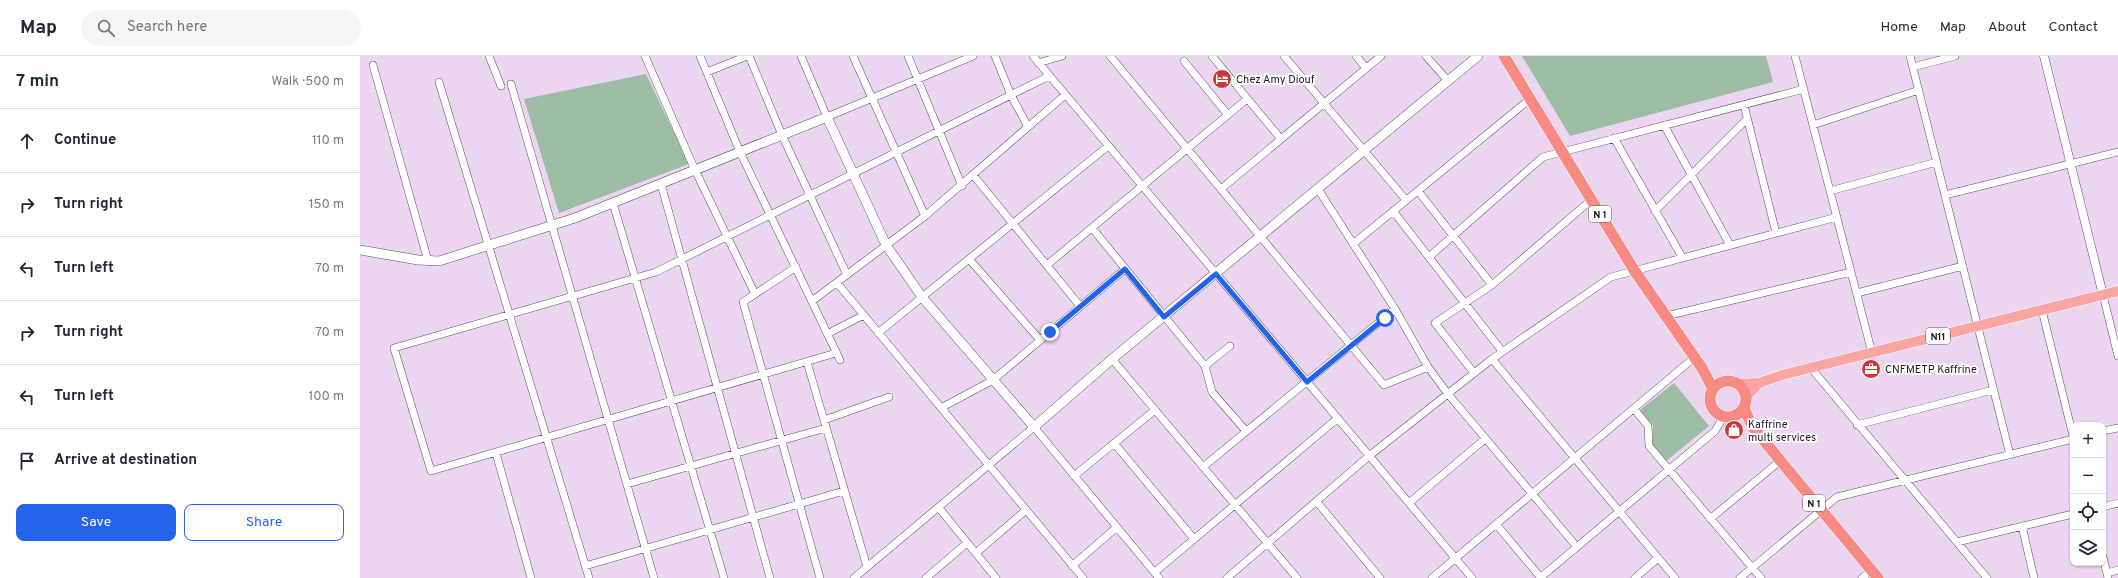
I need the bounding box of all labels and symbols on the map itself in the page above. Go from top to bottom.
hotel icon: Chez Amy Diouf [1211,68,1233,90]
place label: Chez Amy Diouf [1236,73,1315,87]
road number: N 1 [1589,206,1611,222]
route start [1376,309,1394,327]
route end [1041,323,1059,341]
road number: N11 [1926,328,1950,344]
office icon: CNFMETP Kaffrine [1860,358,1882,380]
place label: CNFMETP Kaffrine [1885,363,1977,377]
place label: Kaffrine multi services [1748,418,1816,445]
shop icon: Kaffrine multi services [1723,419,1745,441]
road number: N 1 [1803,495,1825,511]

